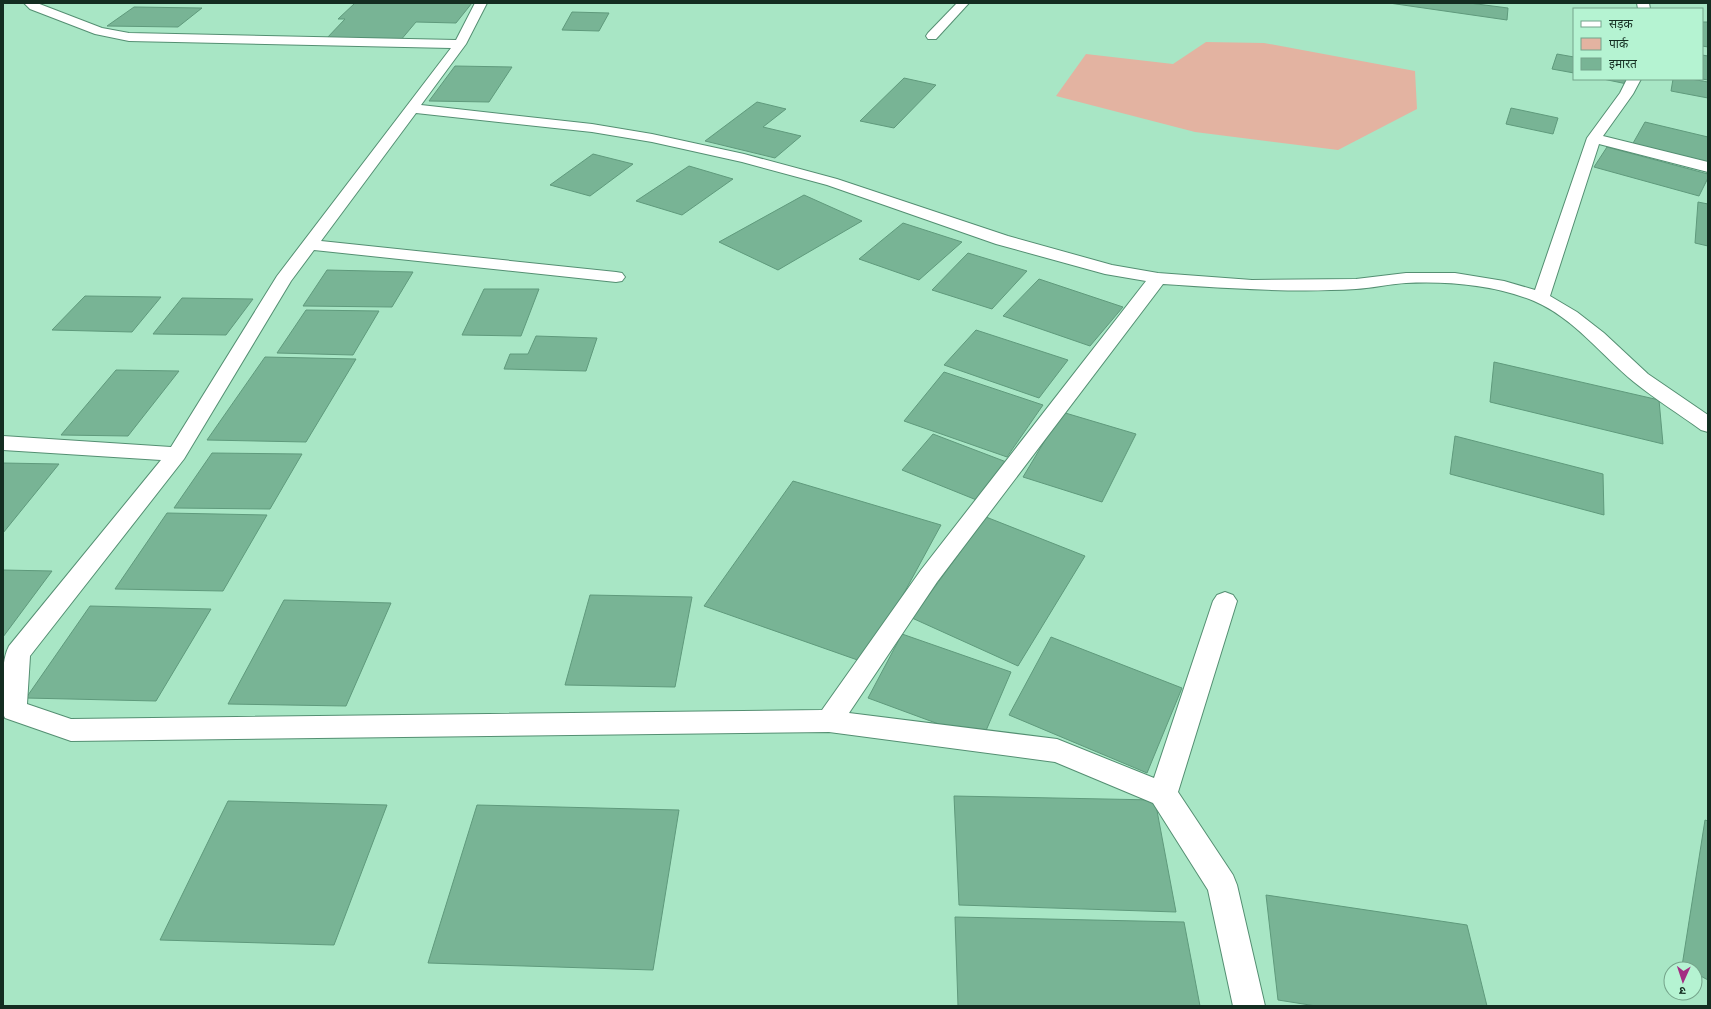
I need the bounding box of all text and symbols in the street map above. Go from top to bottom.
legend [1573,8,1703,80]
text: सड़क [1609,16,1634,31]
text: पार्क [1609,36,1629,51]
text: इमारत [1609,56,1638,71]
north arrow [1663,961,1703,1001]
text: उ [1678,984,1686,998]

